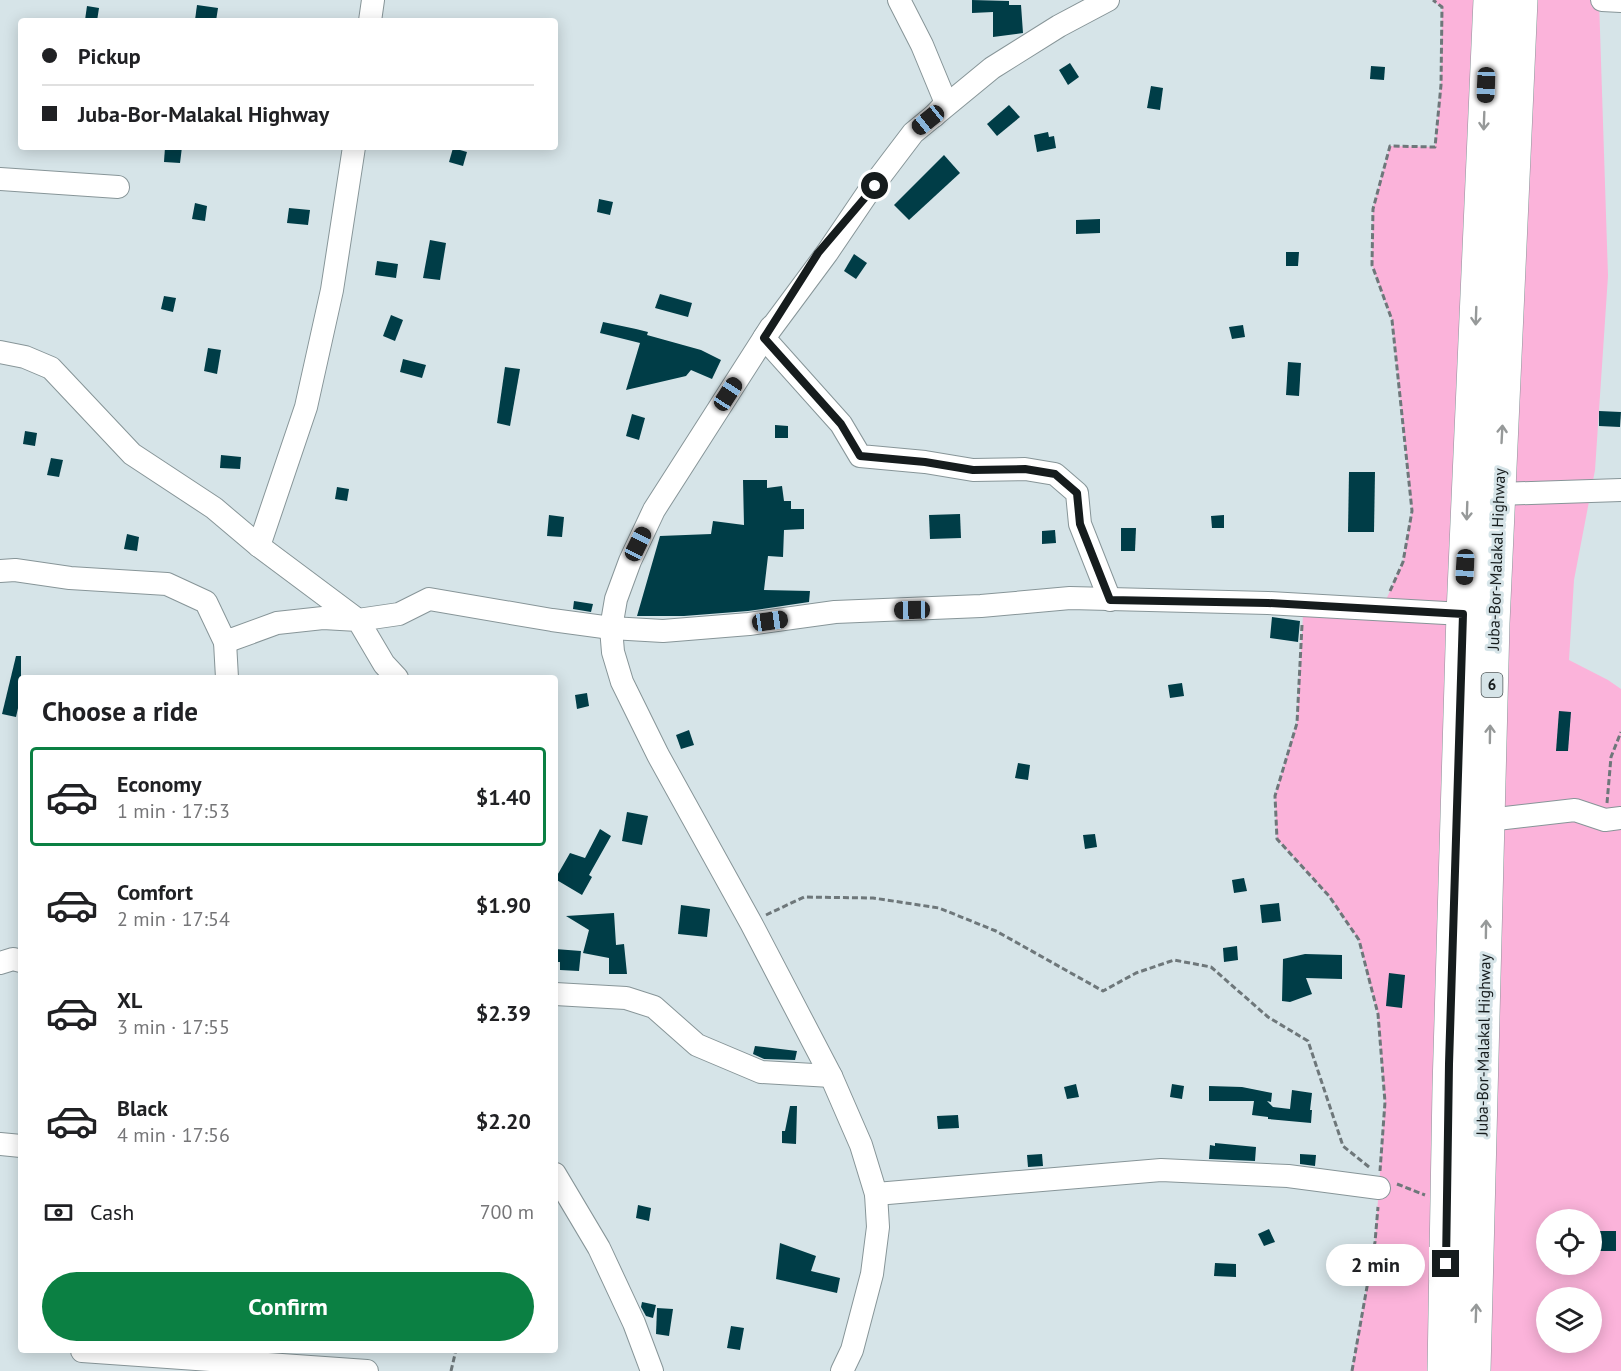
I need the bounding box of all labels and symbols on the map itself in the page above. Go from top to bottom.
car [1476,67,1496,103]
car [908,102,948,138]
one-way arrow [1479,111,1490,131]
route start [861,172,888,199]
one-way arrow [1470,306,1481,326]
car [711,374,745,414]
one-way arrow [1496,424,1507,444]
street label: Juba-Bor-Malakal Highway [1483,467,1509,651]
one-way arrow [1462,501,1473,521]
car [622,524,654,564]
car [1455,549,1475,585]
car [894,601,930,619]
car [751,610,789,632]
road number: 6 [1482,673,1502,697]
one-way arrow [1485,724,1496,744]
one-way arrow [1480,919,1492,939]
street label: Juba-Bor-Malakal Highway [1471,953,1495,1137]
callout: 2 min [1326,1243,1425,1285]
route end [1432,1250,1459,1277]
one-way arrow [1470,1303,1482,1323]

